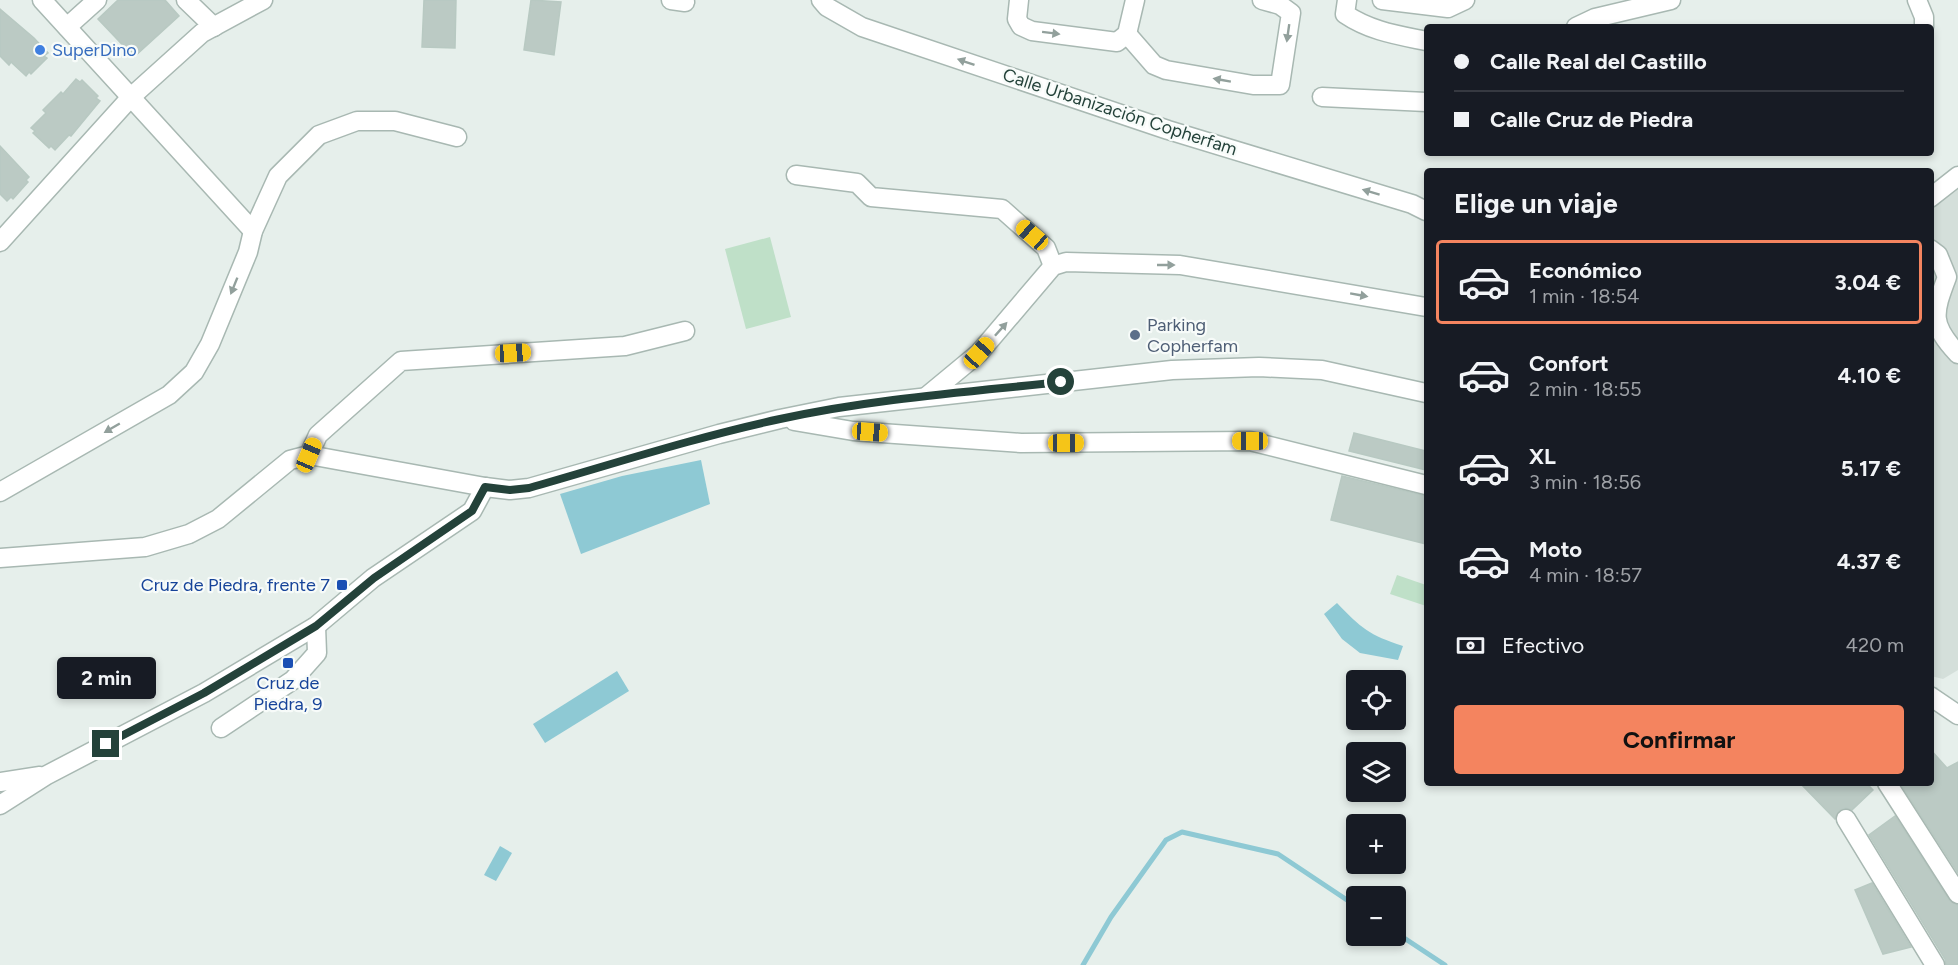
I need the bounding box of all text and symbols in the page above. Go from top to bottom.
one-way arrow [1283,24,1292,43]
one-way arrow [1041,29,1060,38]
place label: SuperDino [52,39,137,61]
marker: SuperDino [33,43,47,57]
text: Calle Real del Castillo [1490,48,1707,75]
one-way arrow [957,56,975,66]
street label: Calle Urbanización Copherfam [1000,64,1240,160]
one-way arrow [1212,75,1231,84]
text: Calle Cruz de Piedra [1490,106,1693,133]
one-way arrow [1362,187,1380,196]
text: Elige un viaje [1454,187,1618,220]
car [1013,216,1051,254]
icon: car [1457,255,1511,309]
text: Económico [1529,257,1642,284]
one-way arrow [1157,260,1176,270]
text: 3.04 € [1835,269,1901,296]
one-way arrow [229,277,239,295]
text: 1 min · 18:54 [1529,284,1640,308]
one-way arrow [1349,291,1368,300]
place label: Parking Copherfam [1147,314,1238,357]
one-way arrow [994,321,1008,336]
marker: Parking Copherfam [1128,328,1142,342]
car [960,334,998,372]
car [495,343,531,363]
icon: car [1457,348,1511,402]
text: Confort [1529,350,1609,377]
text: 4.10 € [1838,362,1901,389]
route start [1047,368,1074,395]
text: 2 min · 18:55 [1529,377,1642,401]
car [851,422,889,442]
one-way arrow [103,423,120,433]
car [1232,432,1268,450]
car [1048,434,1084,452]
car [294,435,324,475]
icon: car [1457,441,1511,495]
text: XL [1529,443,1556,470]
text: 5.17 € [1841,455,1901,482]
text: 3 min · 18:56 [1529,470,1641,494]
icon: car [1457,534,1511,588]
text: Moto [1529,536,1582,563]
text: 4.37 € [1837,548,1901,575]
text: 4 min · 18:57 [1529,563,1642,587]
place label: Cruz de Piedra, frente 7 [141,574,330,596]
marker: Cruz de Piedra, frente 7 [335,578,349,592]
icon: cash [1454,629,1487,662]
text: Efectivo [1502,632,1584,659]
text: 420 m [1846,633,1904,657]
marker: Cruz de Piedra, 9 [281,656,295,670]
callout: 2 min [57,657,156,699]
text: 2 min [81,666,132,690]
map controls [1346,670,1406,946]
button: locate [1346,670,1406,730]
place label: Cruz de Piedra, 9 [254,672,322,715]
button: Confirmar [1454,705,1904,774]
route end [92,730,119,757]
button: layers [1346,742,1406,802]
button: + [1346,814,1406,874]
button: − [1346,886,1406,946]

